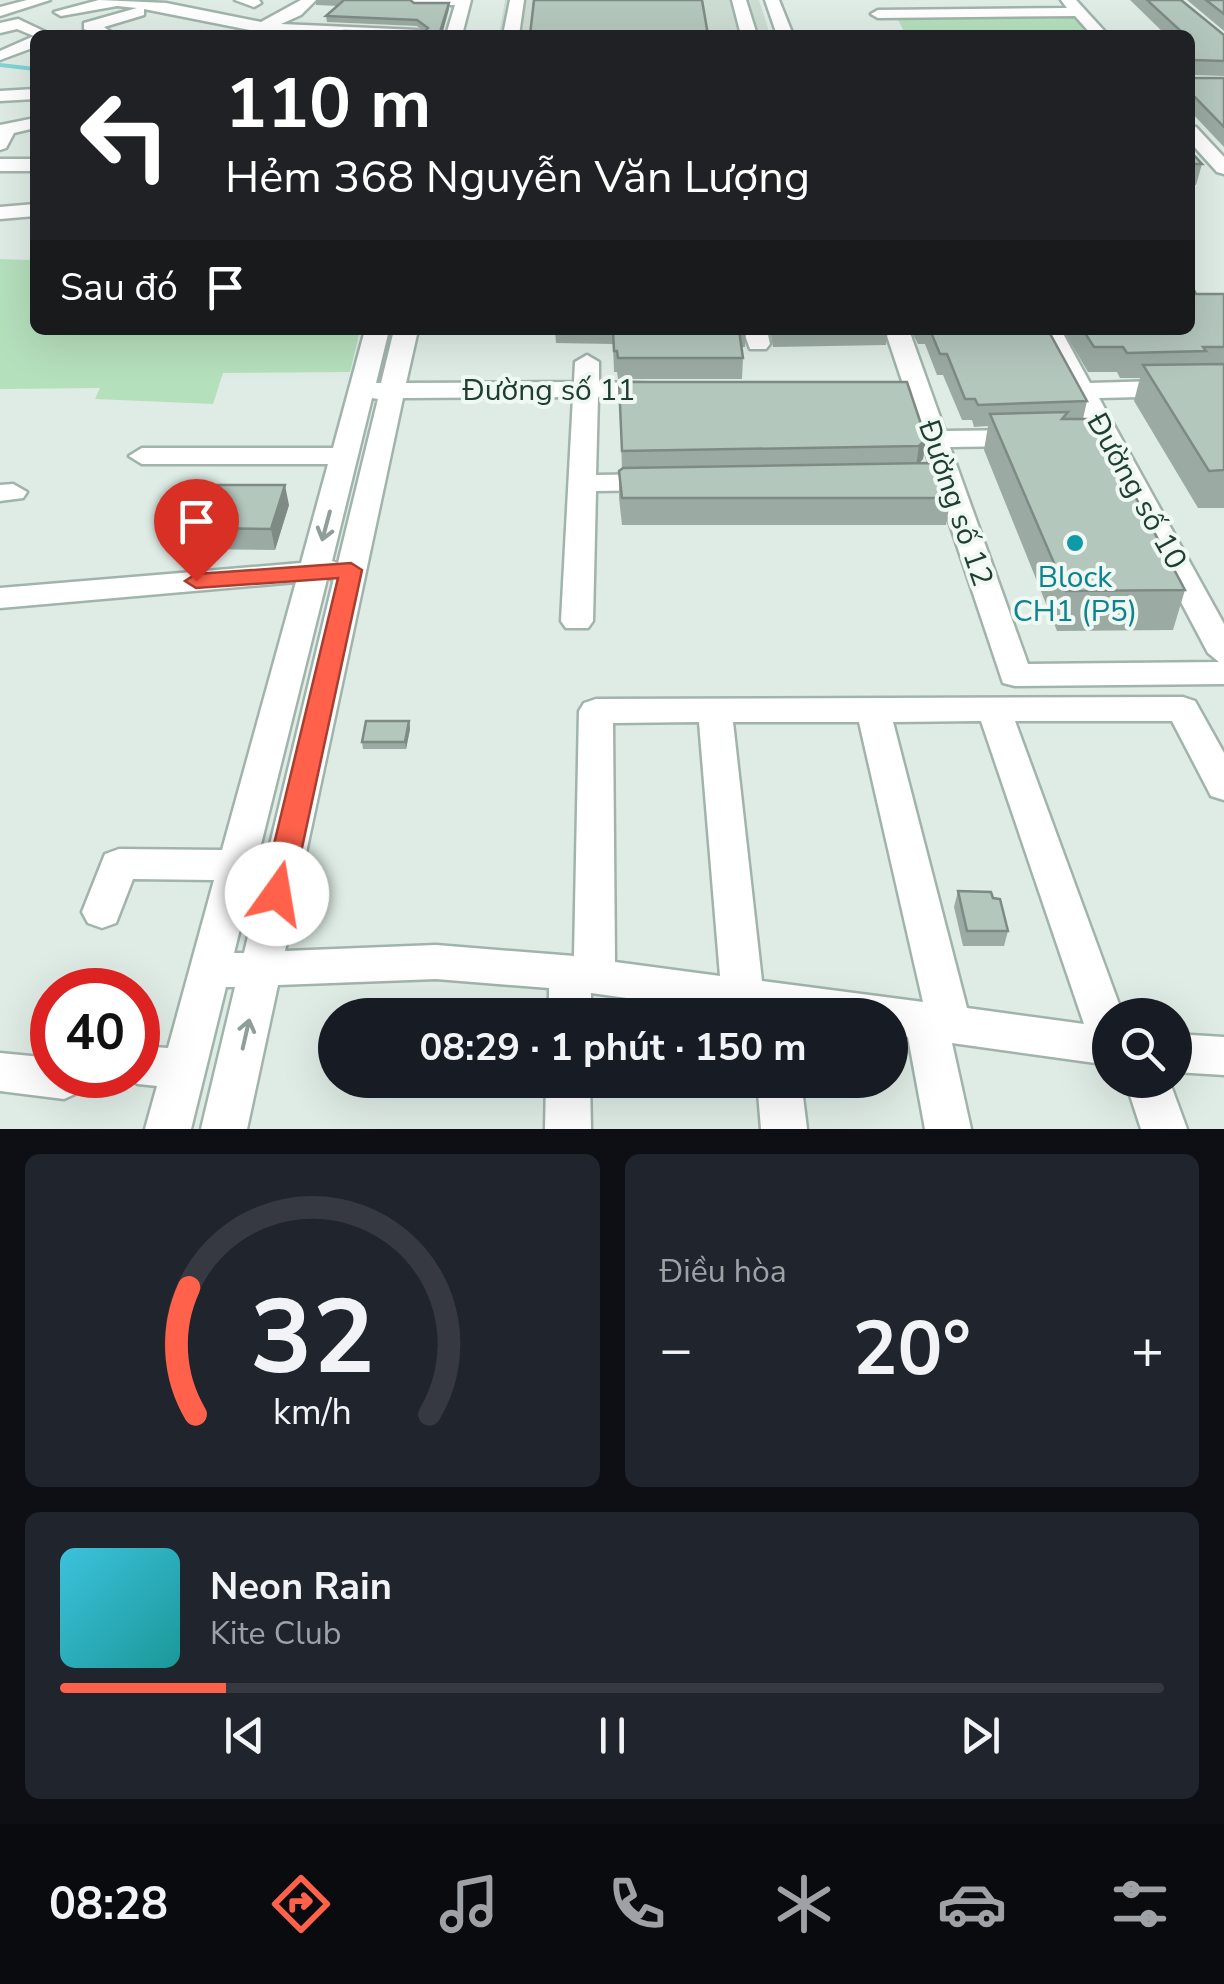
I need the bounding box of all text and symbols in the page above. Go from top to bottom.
text: 110 m [225,56,431,152]
icon: left [60,70,190,200]
text: Hẻm 368 Nguyễn Văn Lượng [225,147,810,208]
icon: arrive [198,260,253,315]
text: Sau đó [60,262,178,313]
street label: Đường số 11 [462,370,635,411]
street label: Đường số 10 [1076,405,1196,577]
street label: Đường số 12 [908,414,1003,592]
pin [154,479,239,582]
icon: arrive [169,494,224,549]
one-way arrow [316,510,335,541]
marker: Block CH1 (P5) [1064,532,1086,554]
place label: Block CH1 (P5) [1013,557,1137,632]
position arrow [225,842,329,946]
speed limit sign: 40 [30,968,160,1098]
map controls [1092,998,1192,1098]
button: search [1092,998,1192,1098]
one-way arrow [237,1019,256,1051]
text: 08:29 · 1 phút · 150 m [419,1022,807,1073]
text: Điều hòa [660,1250,787,1293]
text: 32 [250,1267,375,1409]
text: 20° [853,1298,971,1400]
text: − [660,1312,693,1387]
text: + [1131,1312,1164,1387]
text: km/h [273,1388,352,1437]
text: Neon Rain [210,1561,392,1612]
text: Kite Club [210,1612,341,1655]
icon: previous [217,1708,272,1763]
icon: pause [585,1708,640,1763]
icon: next [953,1708,1008,1763]
icon: directions [266,1869,336,1939]
icon: music [434,1869,504,1939]
icon: phone [602,1869,672,1939]
icon: climate [769,1869,839,1939]
icon: car [937,1869,1007,1939]
icon: filters [1105,1869,1175,1939]
text: 08:28 [49,1874,168,1935]

